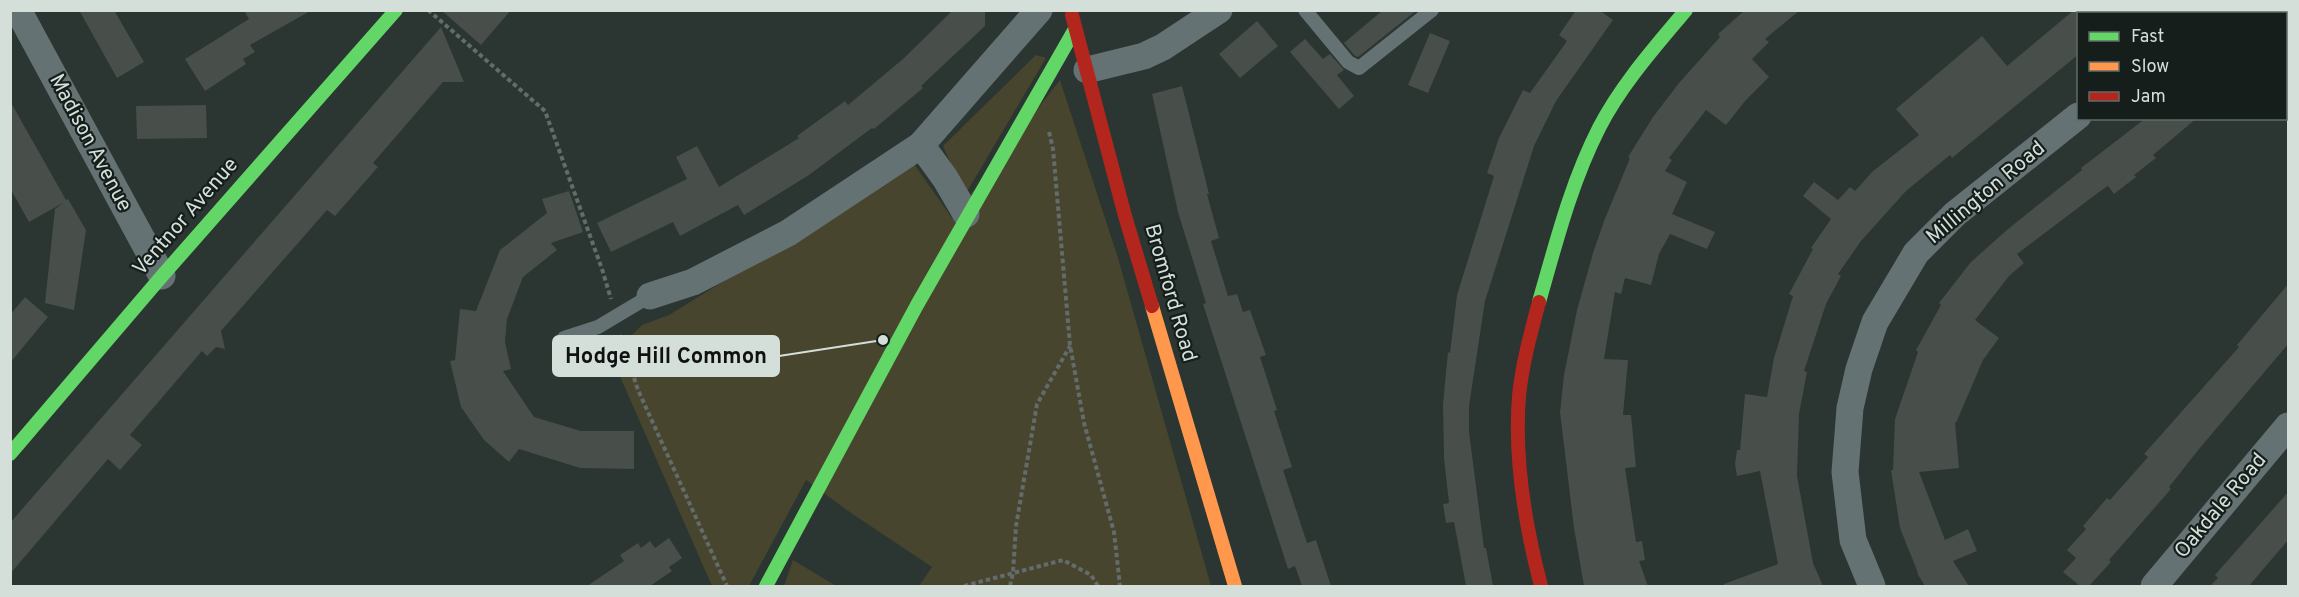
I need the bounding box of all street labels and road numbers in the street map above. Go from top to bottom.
street label: Madison Avenue [42,70,138,216]
street label: Millington Road [1921,135,2051,251]
street label: Ventnor Avenue [127,152,245,282]
street label: Bromford Road [1137,221,1203,365]
street label: Oakdale Road [2169,448,2273,564]

